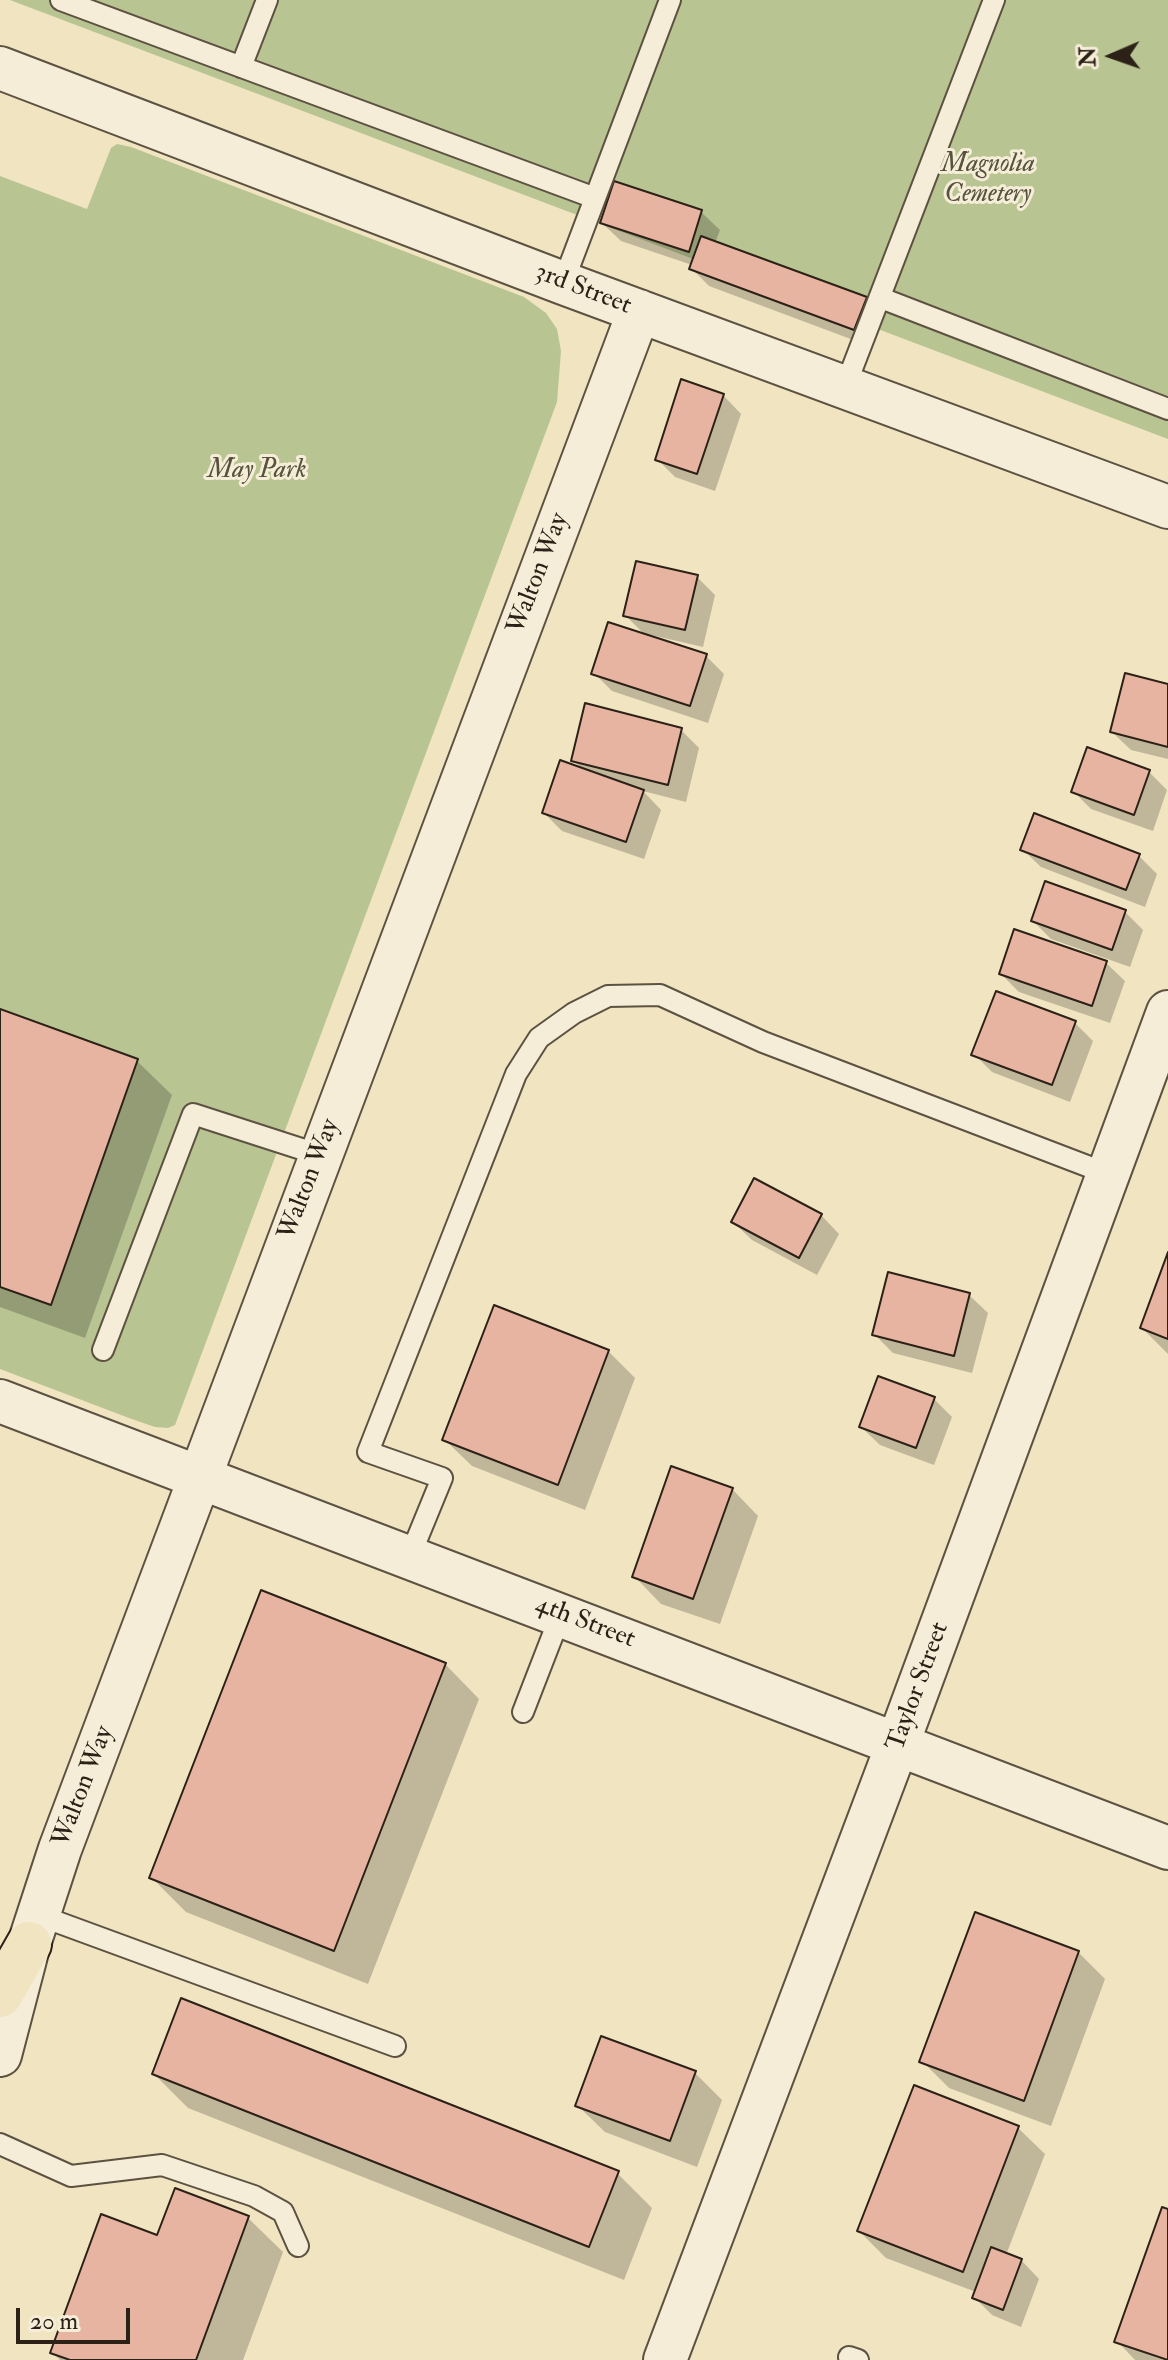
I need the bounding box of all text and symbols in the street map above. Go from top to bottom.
north arrow [1072,16,1152,96]
text: N [1074,47,1102,67]
park label: Magnolia Cemetery [941,149,1035,210]
street label: 3rd Street [531,257,635,323]
park label: May Park [207,455,307,487]
street label: Walton Way [502,509,576,639]
street label: Walton Way [273,1115,347,1245]
street label: 4th Street [531,1590,639,1656]
street label: Taylor Street [881,1618,957,1756]
street label: Walton Way [47,1722,121,1852]
scale bar [20,2292,134,2342]
text: 20 m [30,2306,78,2337]

